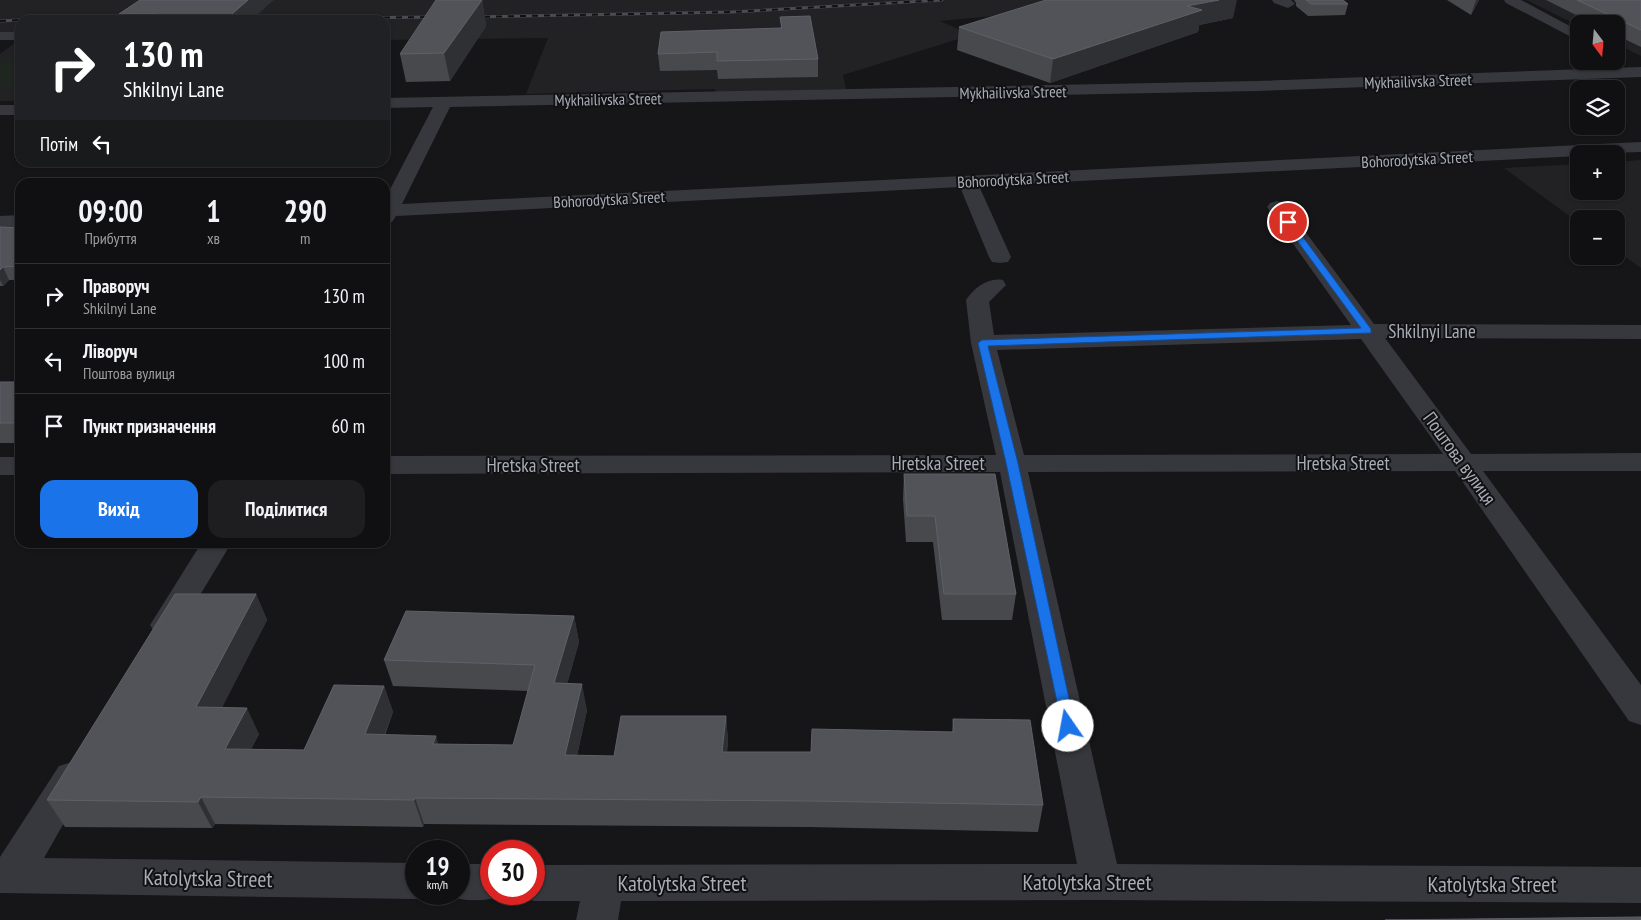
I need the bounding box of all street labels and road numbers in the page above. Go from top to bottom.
street label: Mykhailivska Street [1364,69,1473,93]
street label: Mykhailivska Street [959,81,1067,103]
street label: Mykhailivska Street [554,88,662,110]
street label: Bohorodytska Street [1361,146,1474,172]
street label: Bohorodytska Street [957,166,1070,192]
street label: Bohorodytska Street [553,186,666,212]
street label: Shkilnyi Lane [1388,319,1476,343]
street label: Поштова вулиця [1418,407,1502,509]
street label: Hretska Street [891,451,985,475]
street label: Hretska Street [1296,451,1390,475]
street label: Hretska Street [486,453,580,477]
street label: Katolytska Street [143,863,273,893]
street label: Katolytska Street [1023,868,1152,896]
street label: Katolytska Street [618,869,747,897]
street label: Katolytska Street [1428,870,1557,898]

